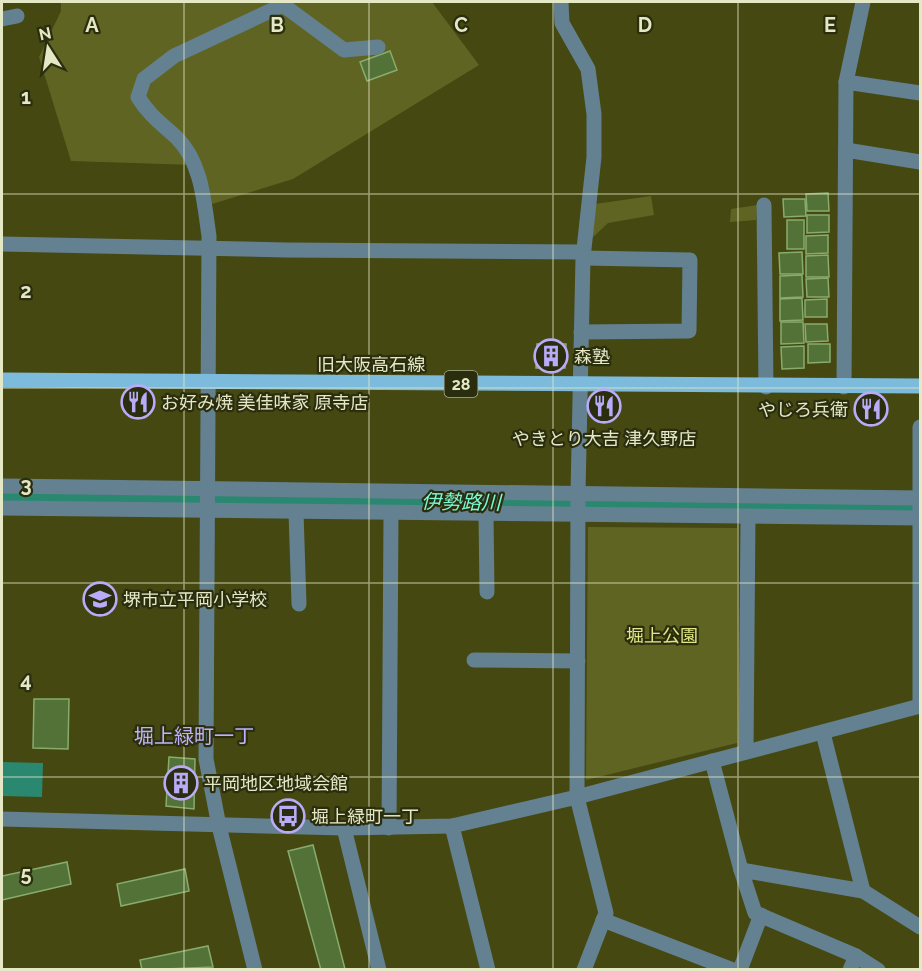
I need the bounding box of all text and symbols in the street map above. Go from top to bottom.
text: A [85,13,99,37]
text: B [270,13,284,37]
text: C [454,13,468,37]
text: D [638,13,652,37]
text: E [824,13,836,37]
north arrow [18,18,78,78]
text: N [37,23,53,44]
text: 1 [21,85,31,109]
text: 2 [20,279,32,303]
building icon: 森塾 [533,338,569,374]
place label: 森塾 [574,346,610,367]
street label: 旧大阪高石線 [317,354,425,375]
road number: 28 [444,371,478,397]
restaurant icon: お好み焼 美佳味家 原寺店 [120,384,156,420]
restaurant icon: やきとり大吉 津久野店 [586,388,622,424]
restaurant icon: やじろ兵衛 [853,391,889,427]
place label: お好み焼 美佳味家 原寺店 [161,392,368,413]
place label: やじろ兵衛 [758,399,848,420]
place label: やきとり大吉 津久野店 [512,428,696,449]
text: 3 [20,473,32,497]
water label: 伊勢路川 [421,489,503,515]
school or university icon: 堺市立平岡小学校 [82,581,118,617]
place label: 堺市立平岡小学校 [123,589,267,610]
park label: 堀上公園 [626,625,698,646]
text: 4 [20,668,32,692]
district label: 堀上緑町一丁 [134,724,254,748]
building icon: 平岡地区地域会館 [163,765,199,801]
place label: 平岡地区地域会館 [204,773,348,794]
bus stop icon: 堀上緑町一丁 [270,798,306,834]
place label: 堀上緑町一丁 [311,806,419,827]
text: 5 [20,862,32,886]

